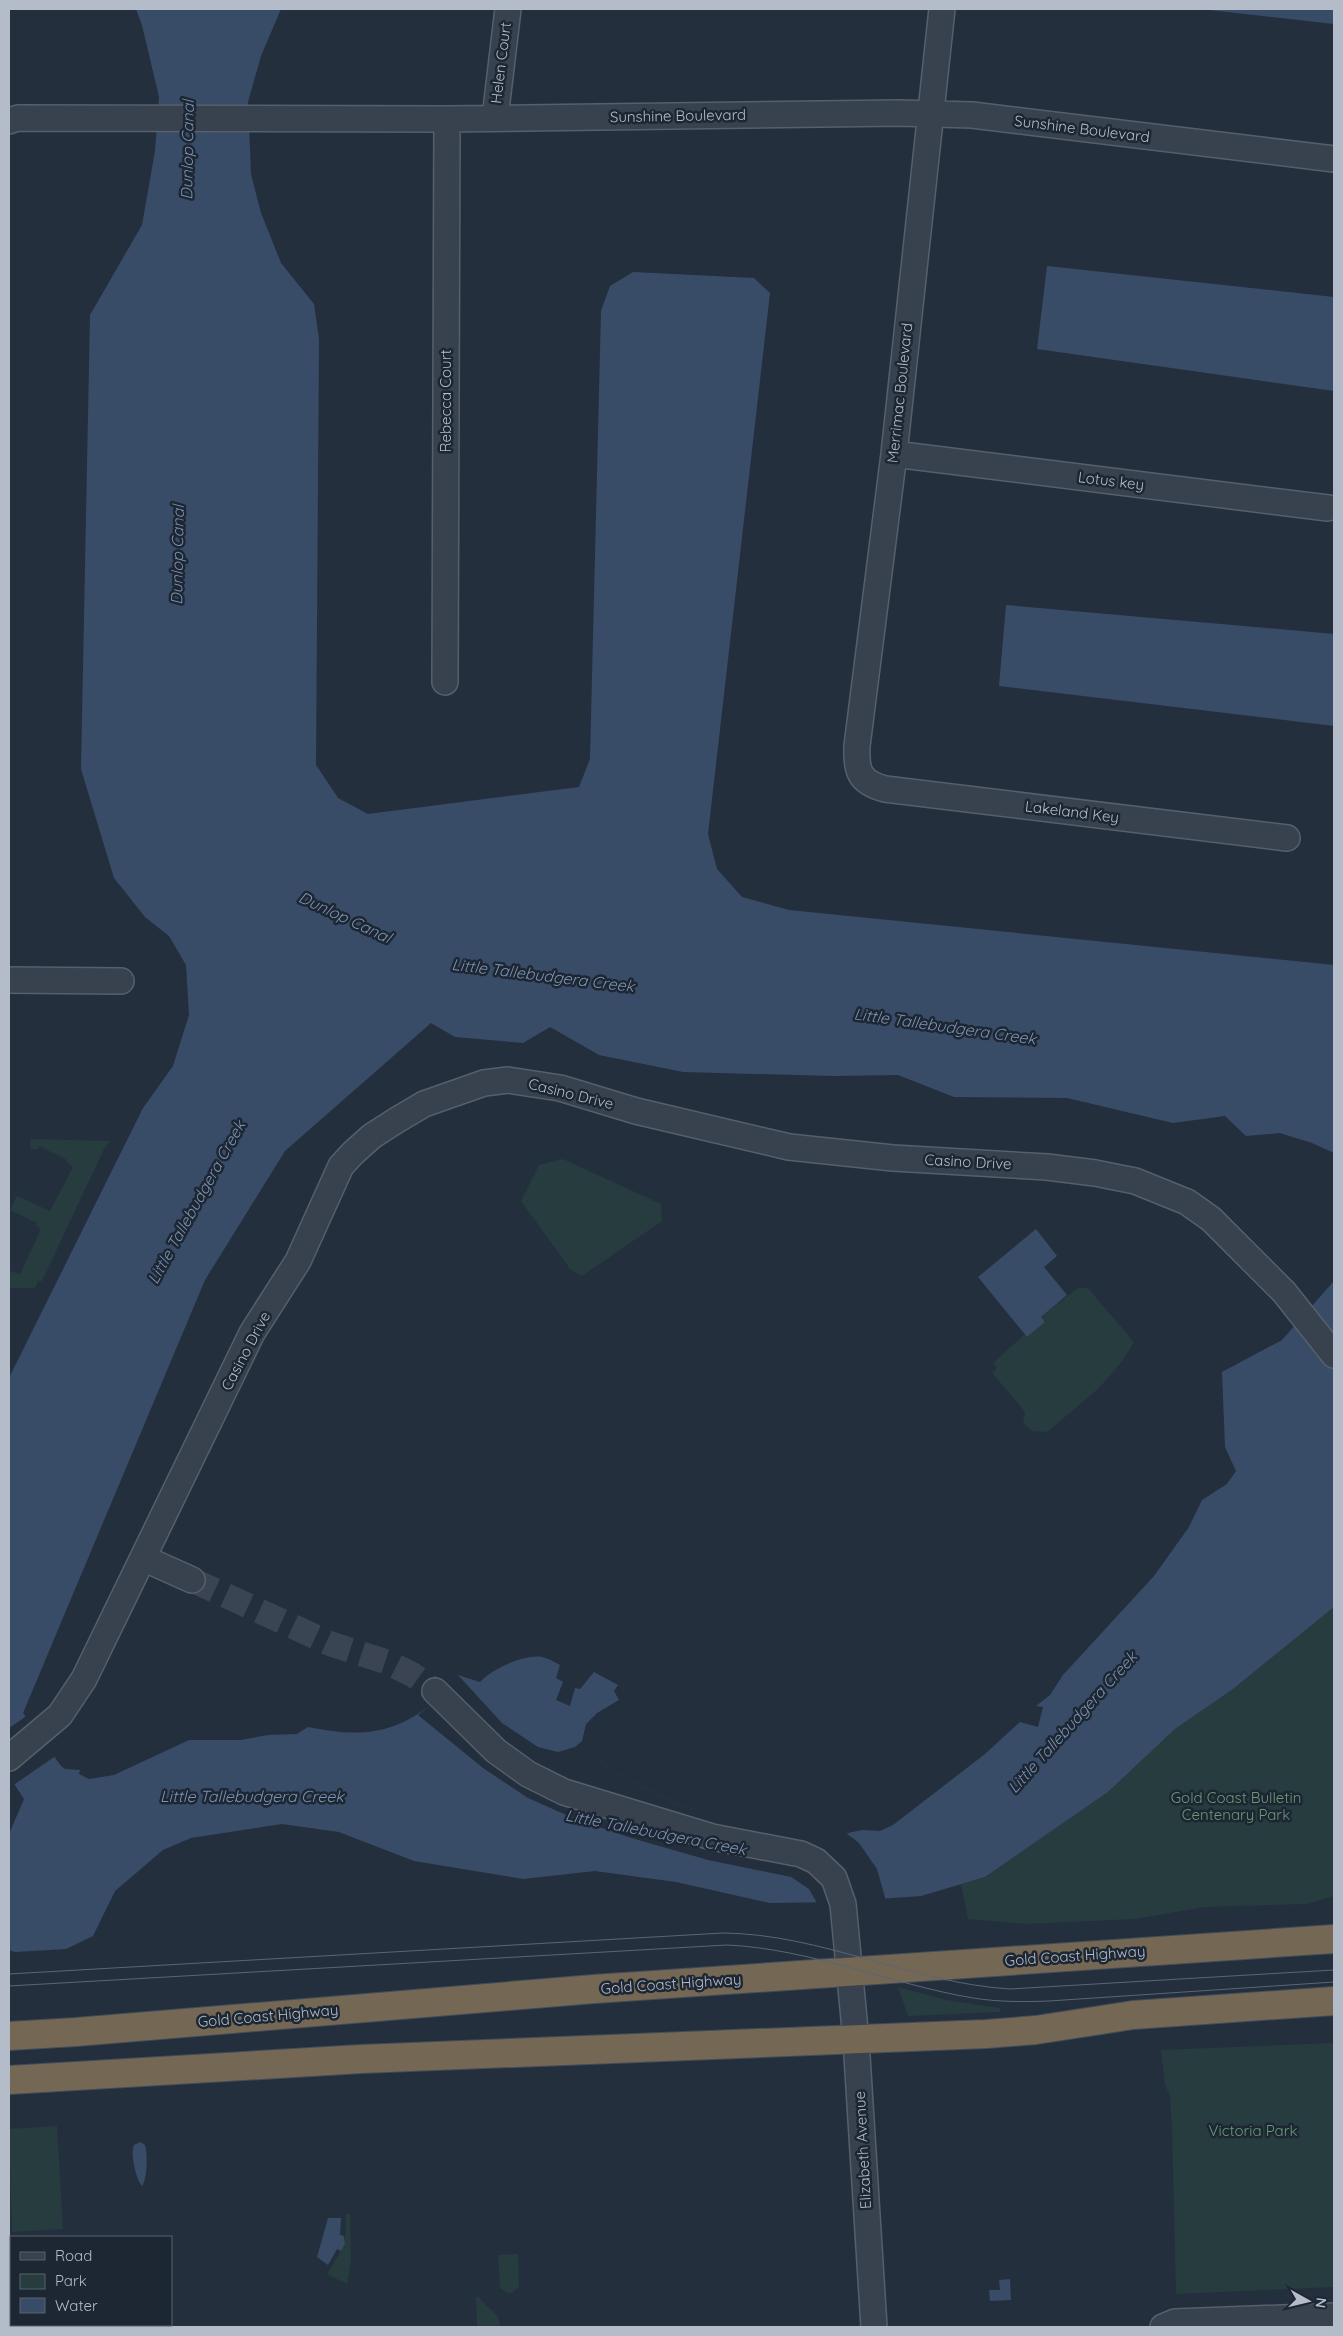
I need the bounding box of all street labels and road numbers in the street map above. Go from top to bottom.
street label: Helen Court [486,21,515,105]
street label: Sunshine Boulevard [610,105,746,126]
street label: Sunshine Boulevard [1013,111,1151,146]
street label: Merrimac Boulevard [883,322,916,464]
street label: Rebecca Court [436,350,455,453]
street label: Lotus key [1077,467,1145,494]
street label: Lakeland Key [1024,796,1120,827]
street label: Casino Drive [527,1074,616,1113]
street label: Casino Drive [924,1150,1012,1173]
street label: Casino Drive [217,1308,274,1394]
street label: Gold Coast Highway [1004,1941,1146,1970]
street label: Gold Coast Highway [600,1969,742,1998]
street label: Gold Coast Highway [197,2000,339,2031]
street label: Elizabeth Avenue [850,2091,875,2209]

